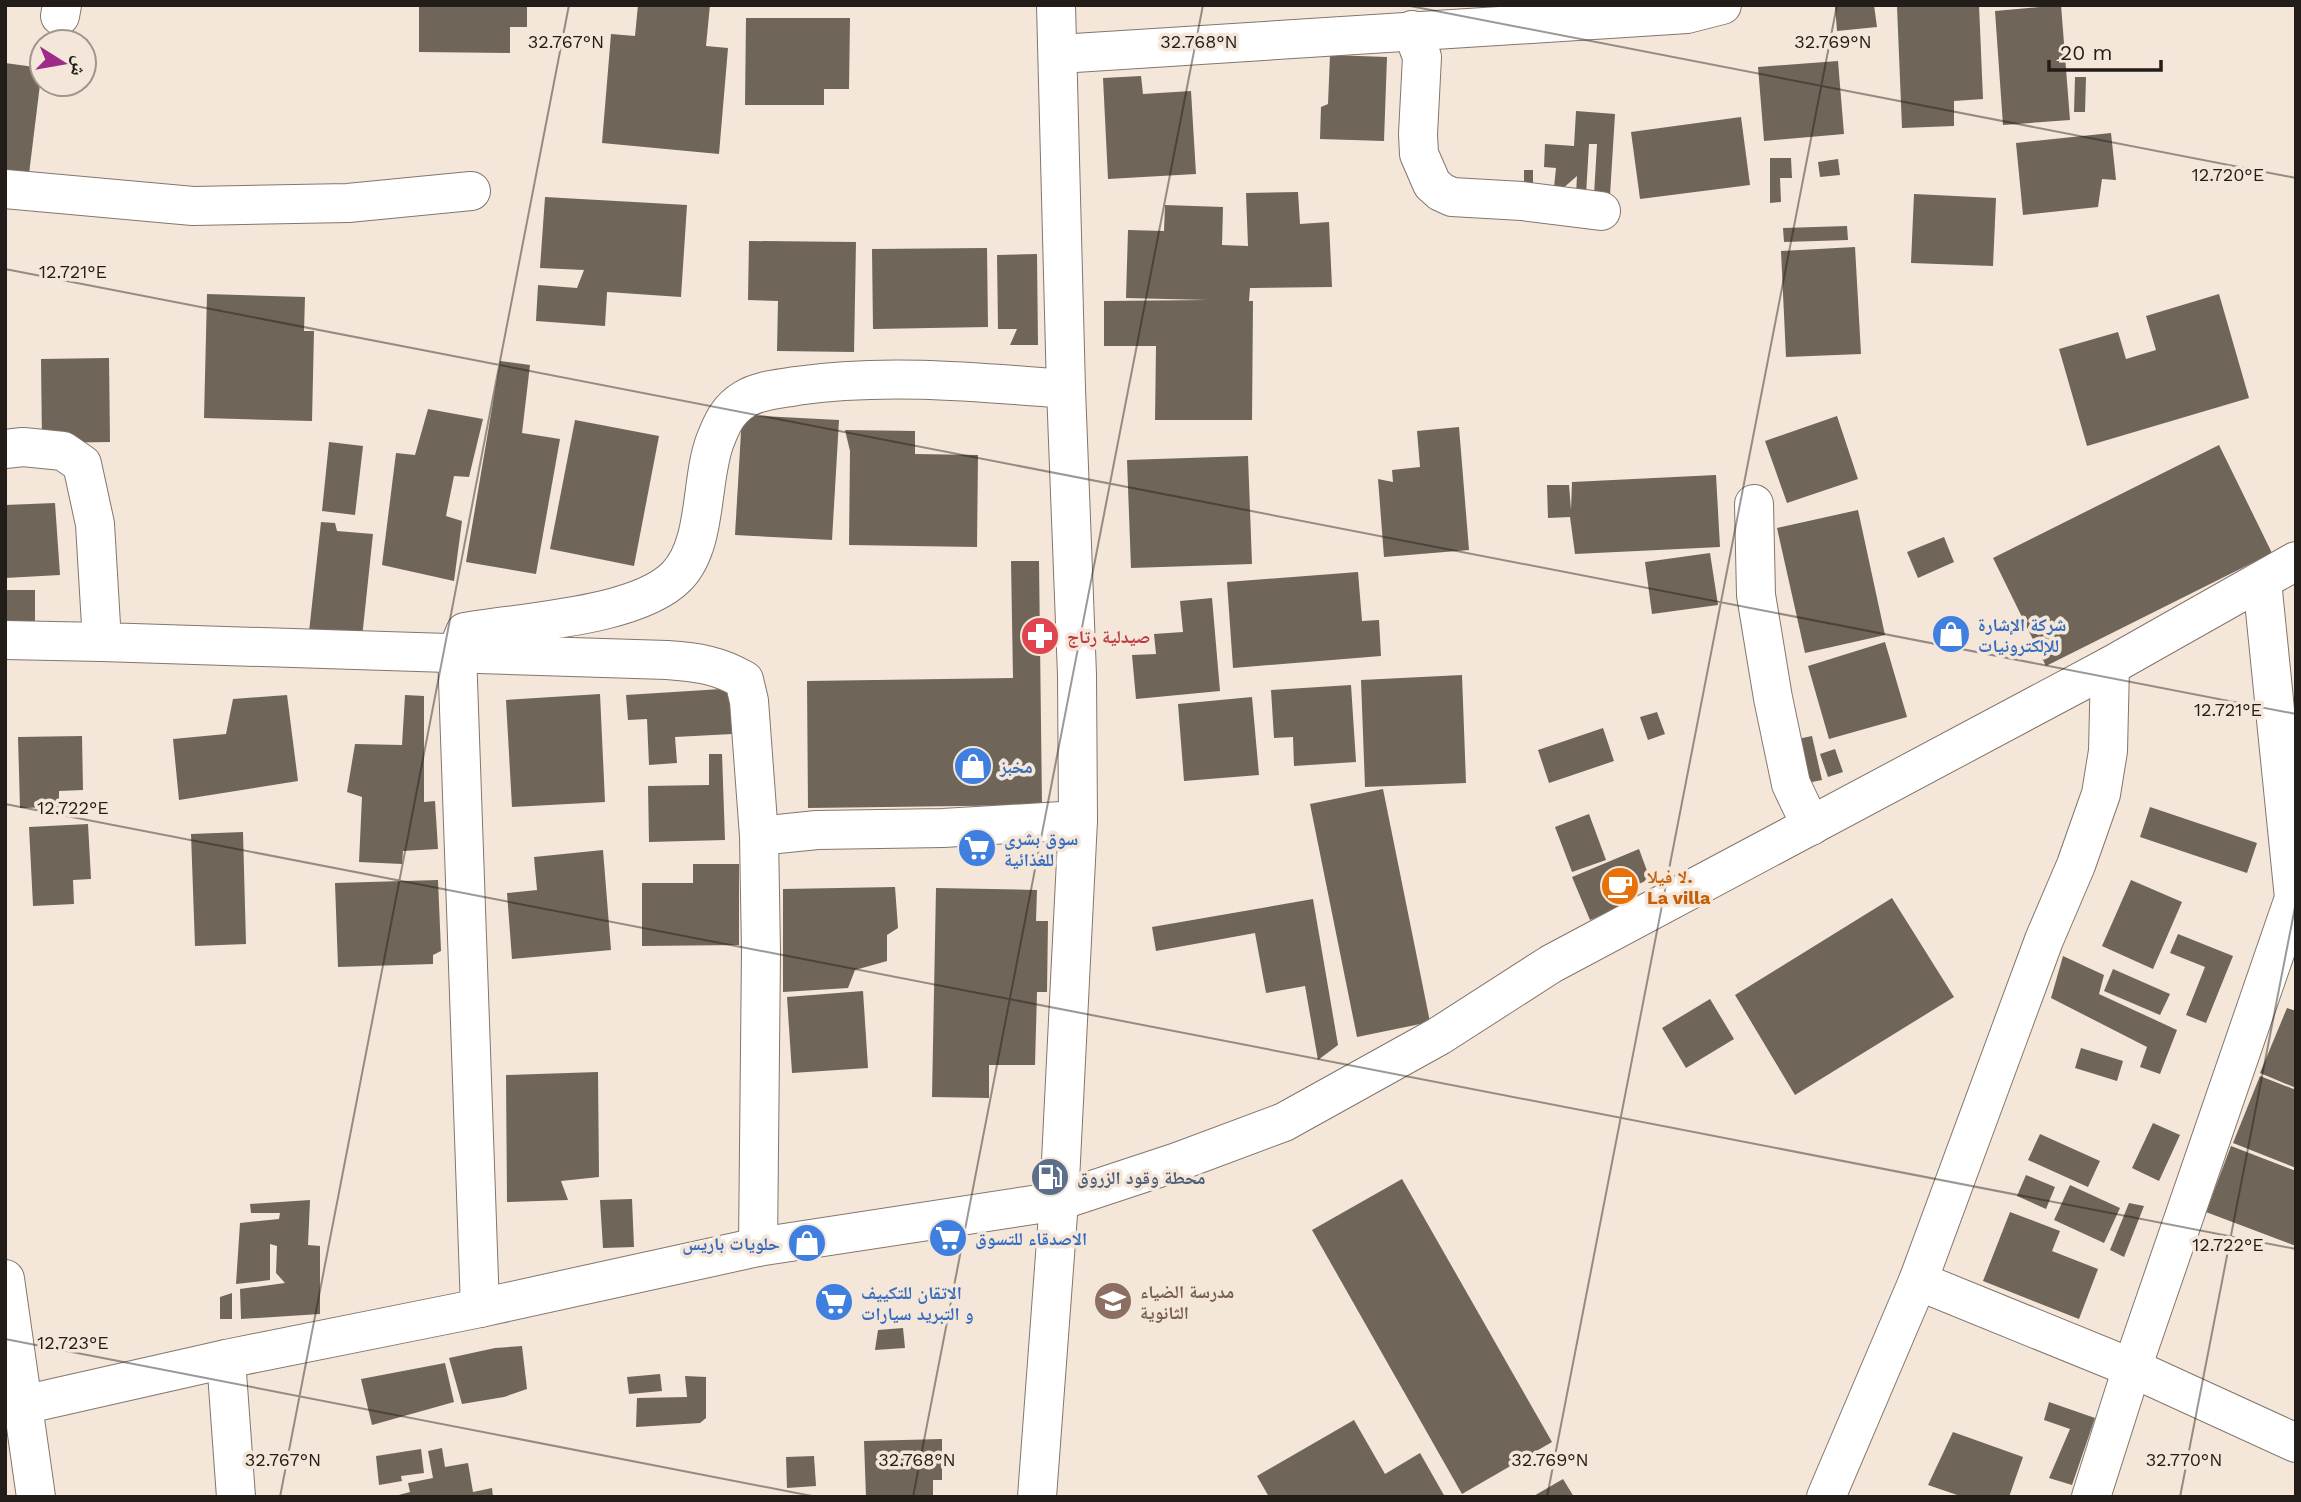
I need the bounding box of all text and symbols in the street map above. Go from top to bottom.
north arrow [28,28,98,98]
scale bar [2049,28,2161,72]
text: 32.767°N [528,31,604,52]
text: 32.768°N [1160,31,1238,52]
text: 32.769°N [1794,31,1872,52]
text: 20 m [2060,40,2112,65]
text: ش [66,54,92,78]
text: 12.720°E [2192,164,2264,185]
text: 12.721°E [39,261,107,282]
shop icon: شركة الإشارة للإلكترونيات [1930,613,1972,655]
place label: شركة الإشارة للإلكترونيات [1978,614,2066,656]
pharmacy icon: صيدلية رتاج [1019,615,1061,657]
place label: صيدلية رتاج [1067,626,1150,648]
text: 12.721°E [2194,699,2262,720]
shop icon: مخبز [952,745,994,787]
place label: مخبز [999,756,1033,777]
text: 12.722°E [37,797,109,818]
supermarket icon: سوق بشرى للغذائية [956,827,998,869]
place label: سوق بشرى للغذائية [1004,828,1078,870]
cafe icon: لا فيلا. La villa [1599,865,1641,907]
place label: لا فيلا. La villa [1647,866,1711,908]
fuel station icon: محطة وقود الزروق [1029,1156,1071,1198]
place label: محطة وقود الزروق [1077,1167,1206,1189]
supermarket icon: الاصدقاء للتسوق [927,1217,969,1259]
shop icon: حلويات باريس [786,1222,828,1264]
place label: الاصدقاء للتسوق [975,1228,1087,1250]
place label: حلويات باريس [682,1233,780,1255]
text: 12.722°E [2192,1234,2264,1255]
school or university icon: مدرسة الضياء الثانوية [1092,1280,1134,1322]
supermarket icon: الاتقان للتكييف و التبريد سيارات [813,1281,855,1323]
place label: مدرسة الضياء الثانوية [1140,1281,1234,1323]
place label: الاتقان للتكييف و التبريد سيارات [861,1282,974,1324]
text: 12.723°E [37,1332,109,1353]
text: 32.767°N [245,1449,321,1470]
text: 32.768°N [878,1449,956,1470]
text: 32.769°N [1511,1449,1589,1470]
text: 32.770°N [2146,1449,2222,1470]

